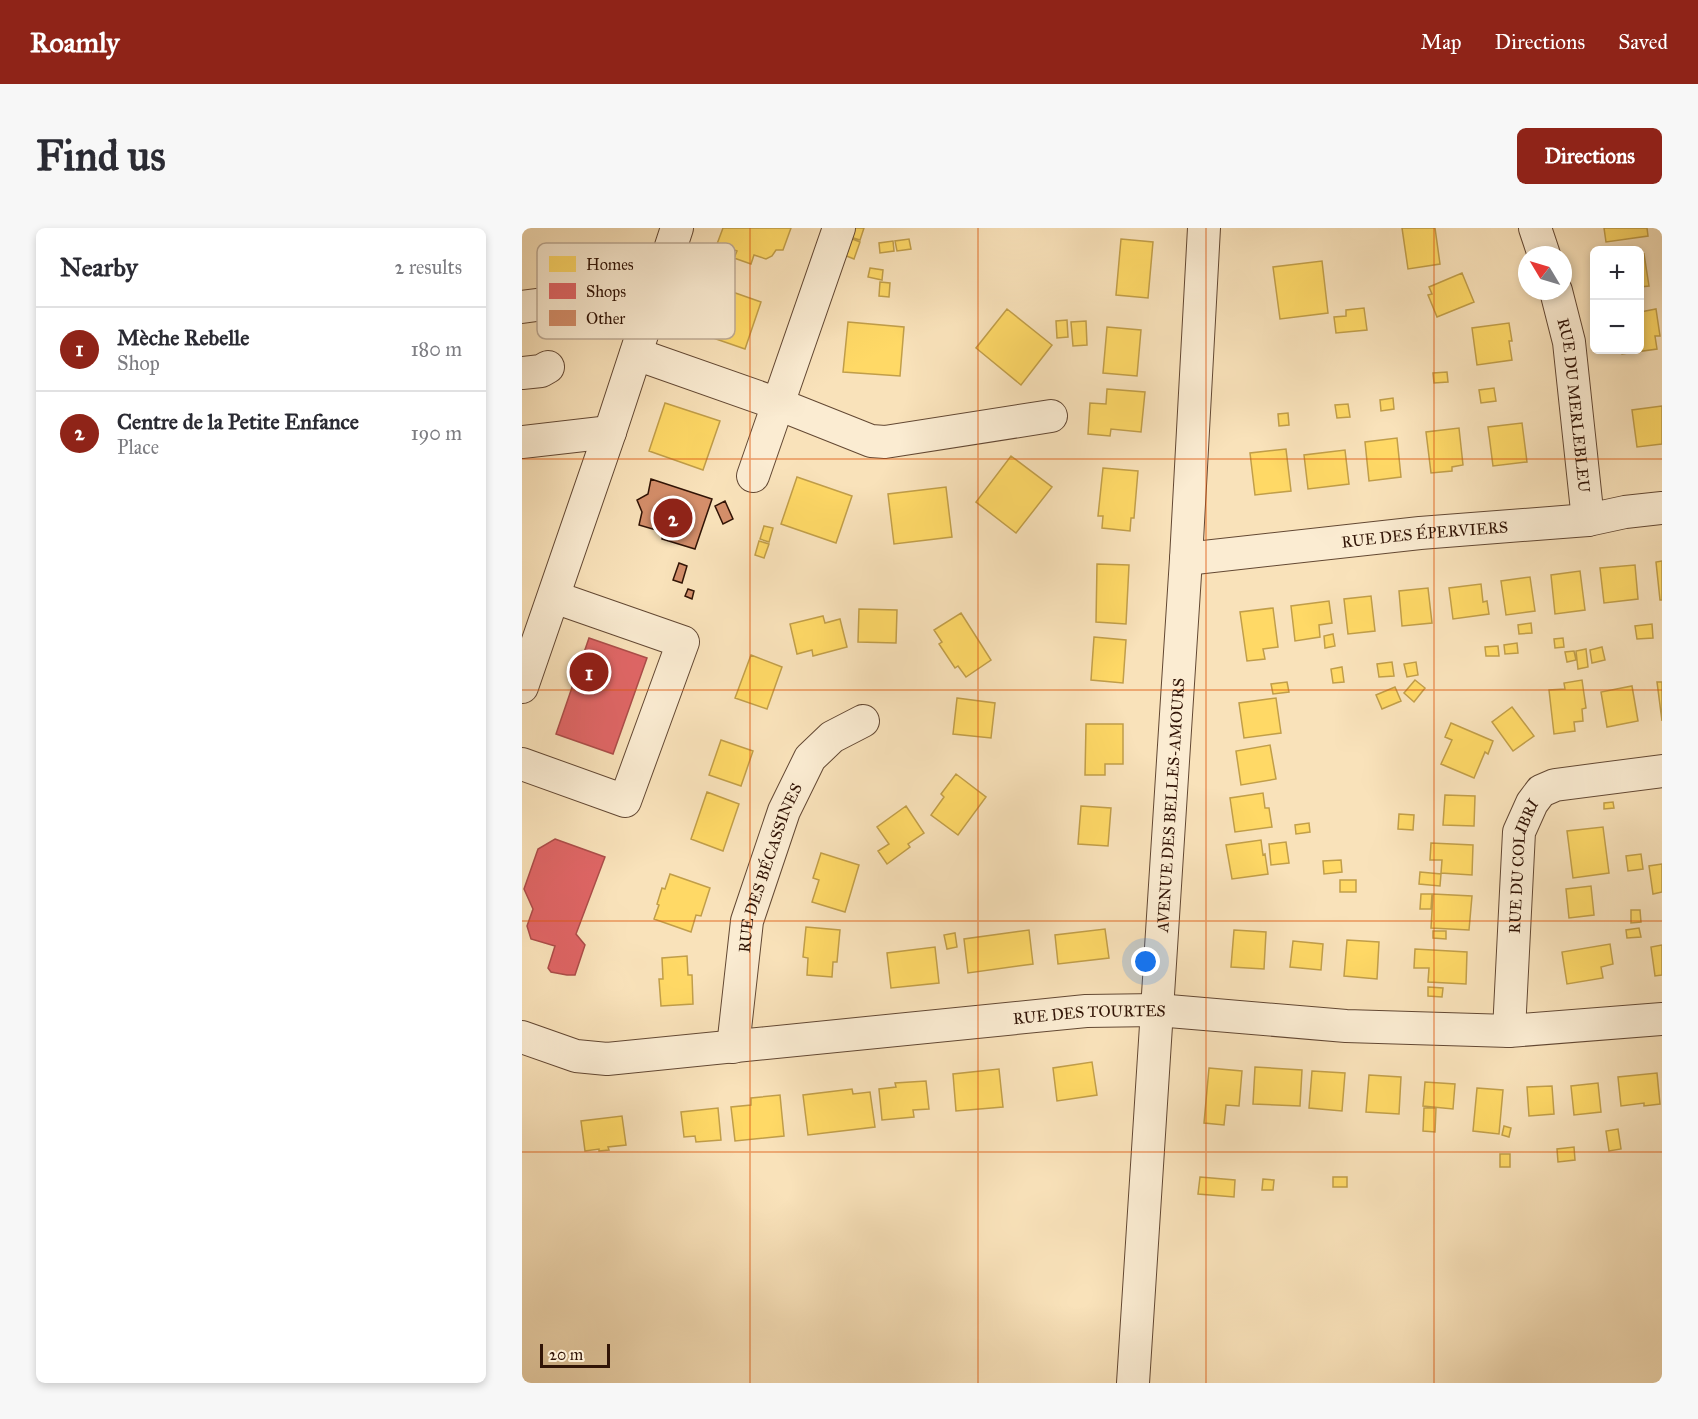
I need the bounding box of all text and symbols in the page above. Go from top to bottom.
text: Roamly [30,25,119,60]
text: Map [1421,29,1462,55]
text: Directions [1495,29,1585,55]
text: Saved [1618,29,1668,55]
button: Directions [1517,128,1662,184]
text: Find us [36,130,166,182]
legend [537,243,735,339]
north arrow [1518,246,1572,300]
map controls [1590,246,1644,354]
button: + [1590,246,1644,300]
text: Nearby [60,251,138,283]
text: 2 results [394,255,462,279]
text: Homes [586,255,634,274]
text: Shops [586,282,626,301]
button: − [1590,300,1644,354]
text: Other [586,309,625,328]
street label: RUE DU MERLEBLEU [1554,316,1595,494]
text: Mèche Rebelle [117,324,249,351]
text: 1 [76,337,83,361]
text: 180 m [411,337,462,361]
text: Shop [117,351,160,375]
text: Centre de la Petite Enfance [117,408,359,435]
text: 2 [75,421,84,445]
text: 190 m [411,421,462,445]
text: Place [117,435,159,459]
pin: 2 [654,496,692,540]
street label: RUE DES ÉPERVIERS [1340,517,1509,551]
pin: 1 [570,650,608,694]
street label: AVENUE DES BELLES-AMOURS [1152,677,1188,934]
street label: RUE DES BÉCASSINES [734,780,806,954]
street label: RUE DU COLIBRI [1504,794,1542,934]
your location [1131,947,1160,976]
street label: RUE DES TOURTES [1012,1000,1167,1028]
scale bar [540,1341,610,1368]
text: 20 m [549,1345,583,1364]

